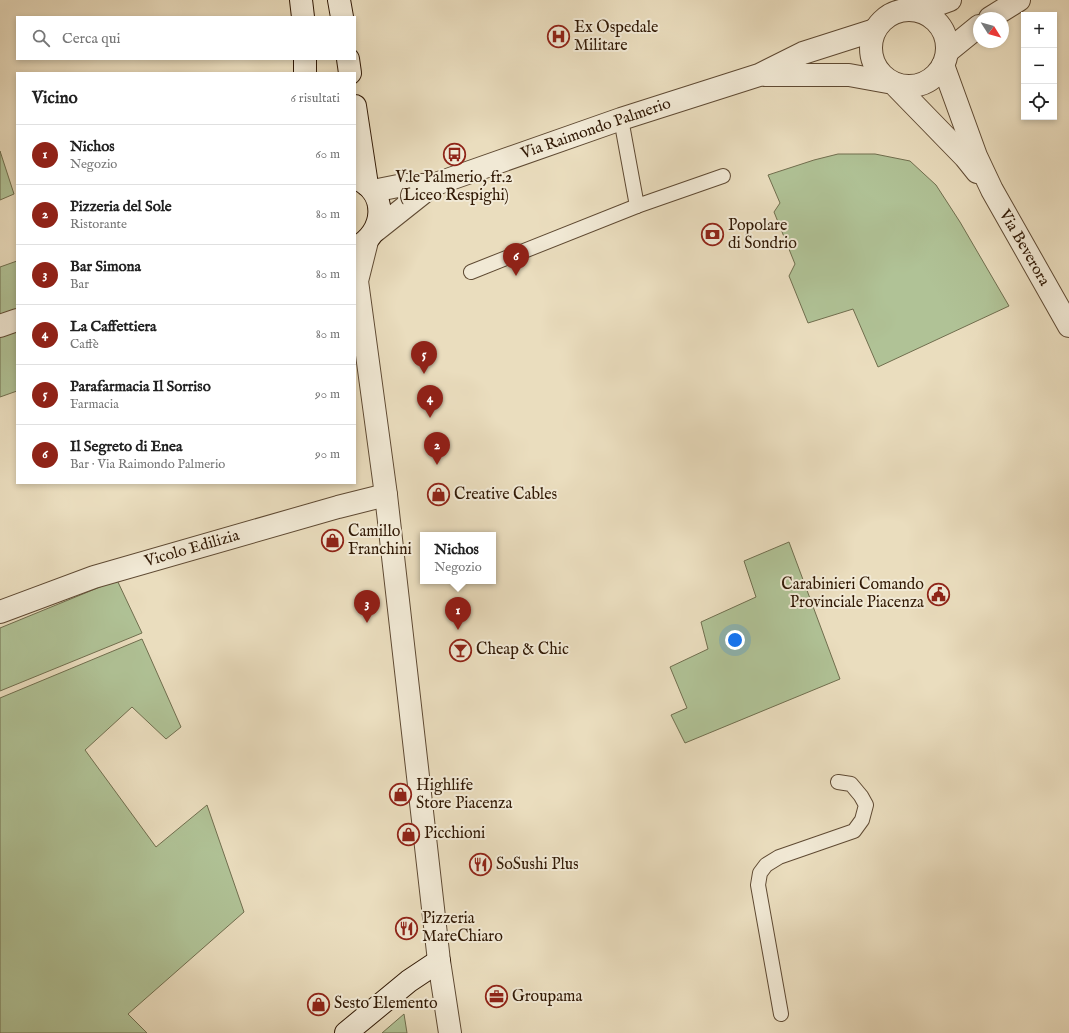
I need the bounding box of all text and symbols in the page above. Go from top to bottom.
north arrow [973,12,1009,48]
map controls [1021,12,1057,120]
button: + [1021,12,1057,48]
search box [16,16,356,60]
place label: Ex Ospedale Militare [574,18,658,56]
hospital icon: Ex Ospedale Militare [546,24,572,50]
icon: search [30,27,52,49]
text: Cerca qui [62,29,121,48]
button: − [1021,48,1057,84]
button: locate [1021,84,1057,120]
text: Vicino [32,88,78,109]
text: 6 risultati [291,90,340,107]
street label: Via Raimondo Palmerio [517,94,674,164]
text: Nichos [70,137,115,156]
bus stop icon: V.le Palmerio, fr.2 (Liceo Respighi) [441,142,467,168]
text: 1 [43,146,47,163]
text: 60 m [315,146,340,163]
text: Negozio [70,156,117,173]
place label: V.le Palmerio, fr.2 (Liceo Respighi) [394,168,513,206]
text: Pizzeria del Sole [70,197,172,216]
street label: Via Beverora [994,205,1054,290]
text: 2 [42,206,48,223]
text: 80 m [316,206,340,223]
text: Ristorante [70,216,127,233]
place label: Popolare di Sondrio [728,216,797,254]
bank icon: Popolare di Sondrio [699,222,725,248]
pin: 6 [503,243,529,276]
text: Bar Simona [70,257,141,276]
text: 3 [43,266,47,283]
text: 80 m [316,266,340,283]
text: Bar [70,276,89,293]
text: La Caffettiera [70,317,157,336]
text: 4 [42,326,48,343]
text: 80 m [316,326,340,343]
text: Caffè [70,336,99,353]
pin: 5 [411,341,437,374]
text: Parafarmacia Il Sorriso [70,377,211,396]
pin: 4 [417,385,443,418]
text: 5 [43,386,47,403]
text: 90 m [315,386,340,403]
text: Farmacia [70,396,119,413]
pin: 2 [424,432,450,465]
text: Il Segreto di Enea [70,437,182,456]
text: 6 [42,446,48,463]
text: 90 m [315,446,340,463]
text: Bar · Via Raimondo Palmerio [70,456,225,473]
shop icon: Creative Cables [425,482,451,508]
place label: Creative Cables [454,485,558,505]
place label: Camillo Franchini [348,522,412,560]
street label: Vicolo Edilizia [141,526,242,572]
shop icon: Camillo Franchini [319,528,345,554]
popup [420,532,496,584]
text: Nichos [434,540,479,559]
text: Negozio [434,559,482,576]
place label: Carabinieri Comando Provinciale Piacenza [781,575,924,613]
public building icon: Carabinieri Comando Provinciale Piacenza [926,581,952,607]
pin: 3 [354,590,380,623]
pin: 1 [445,597,471,630]
your location [725,630,745,650]
bar icon: Cheap & Chic [448,637,474,663]
place label: Cheap & Chic [476,640,569,660]
place label: Highlife Store Piacenza [416,776,513,814]
shop icon: Highlife Store Piacenza [388,782,414,808]
shop icon: Picchioni [395,821,421,847]
place label: Picchioni [424,824,485,844]
restaurant icon: SoSushi Plus [467,852,493,878]
place label: SoSushi Plus [496,855,579,875]
place label: Pizzeria MareChiaro [422,909,503,947]
restaurant icon: Pizzeria MareChiaro [394,915,420,941]
office icon: Groupama [484,984,510,1010]
place label: Groupama [512,987,582,1007]
shop icon: Sesto Elemento [306,991,332,1017]
place label: Sesto Elemento [334,994,438,1014]

